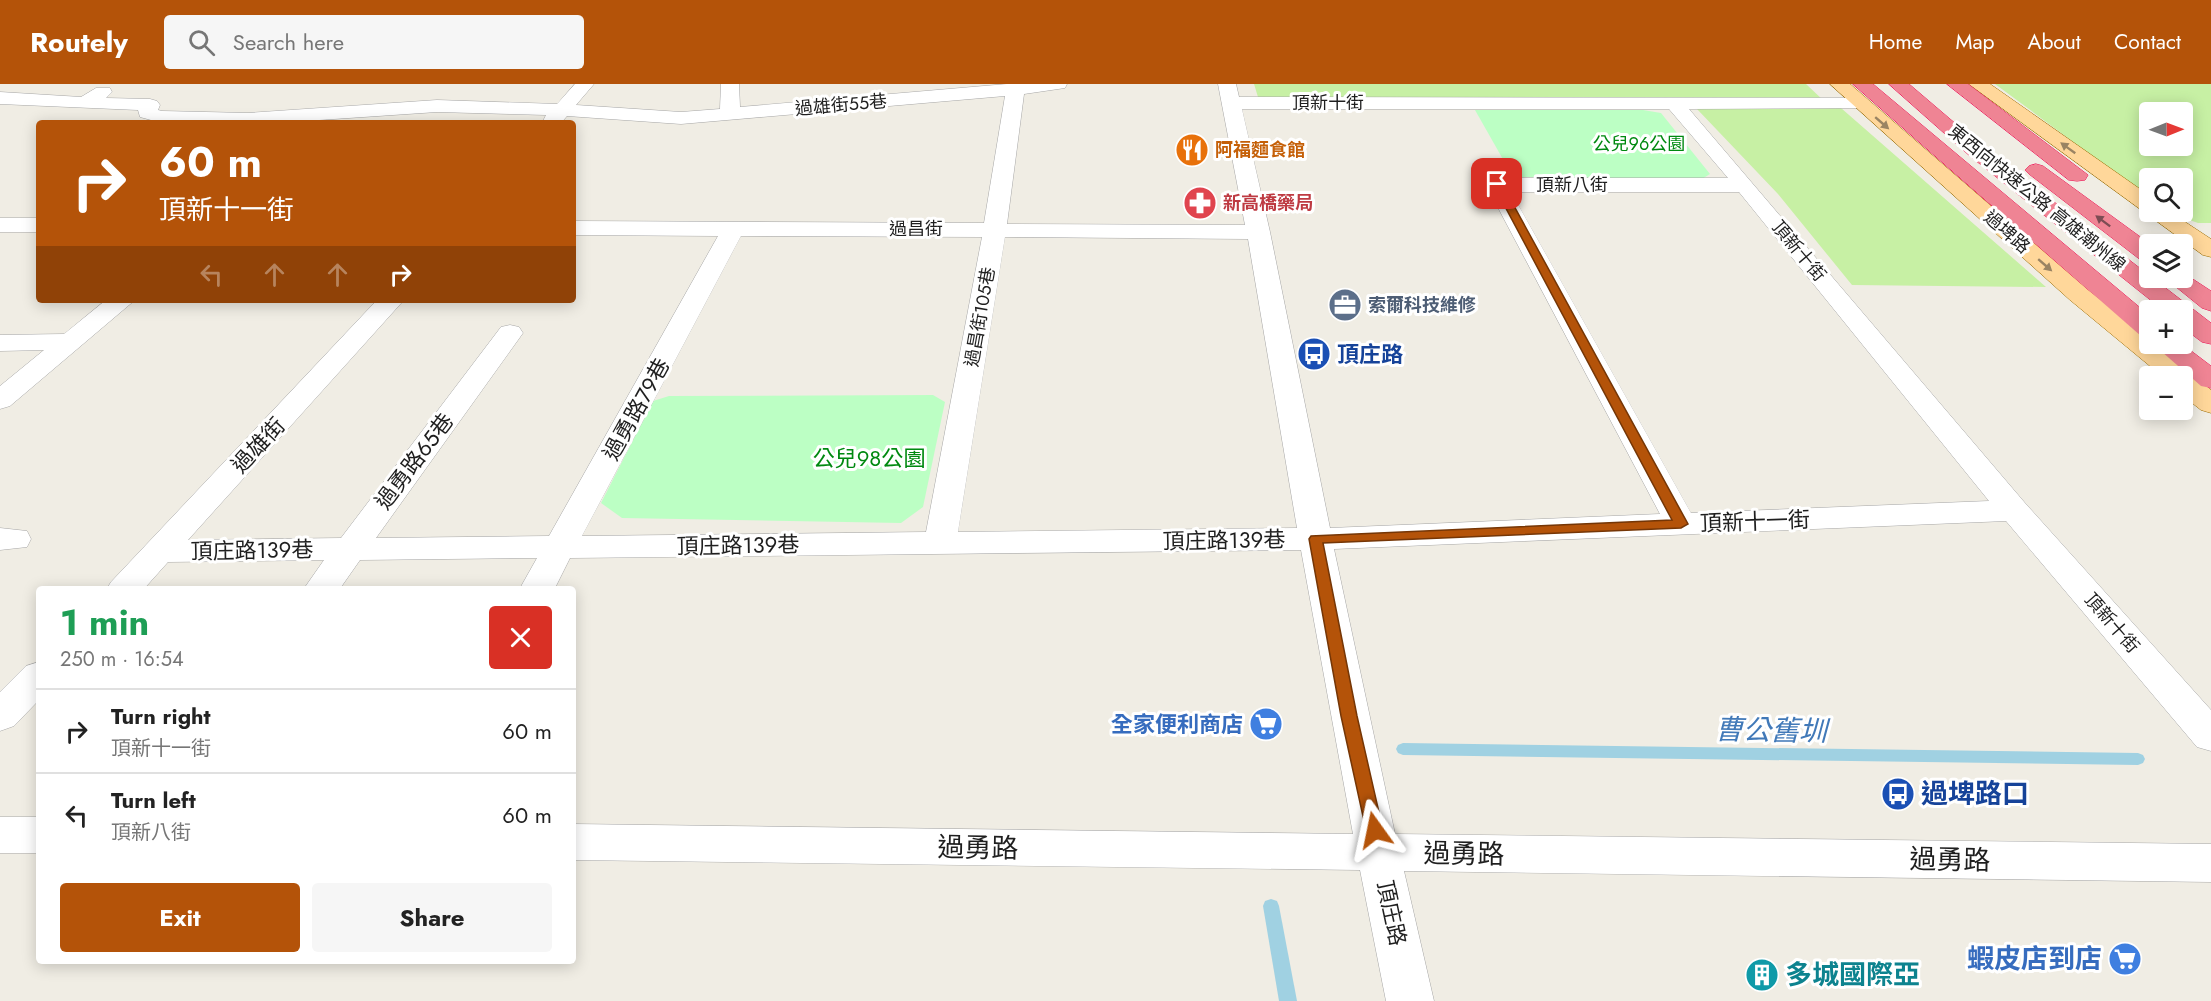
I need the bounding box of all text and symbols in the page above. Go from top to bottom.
search box [164,15,584,69]
text: Routely [30,22,128,63]
icon: search [185,26,218,59]
text: Search here [233,26,344,58]
text: Home [1869,27,1922,57]
text: Map [1955,27,1995,57]
text: About [2028,27,2081,57]
text: Contact [2114,27,2181,57]
street label: 過雄街55巷 [794,88,888,122]
street label: 頂新十街 [1292,90,1364,116]
north arrow [2139,102,2193,156]
map controls [2139,102,2193,420]
one-way arrow [1874,116,1889,129]
street label: 東西向快速公路 高雄潮州線 [1943,118,2131,278]
park label: 公兒96公園 [1593,131,1685,157]
text: 60 m [159,132,262,193]
restaurant icon: 阿福麵食館 [1174,132,1210,168]
place label: 阿福麵食館 [1215,137,1305,163]
one-way arrow [2060,143,2075,155]
icon: right [60,144,138,222]
pin [1471,158,1522,209]
icon: arrive [1480,167,1513,200]
button: search [2139,168,2193,222]
street label: 頂新八街 [1536,172,1608,198]
pharmacy icon: 新高橋藥局 [1182,185,1218,221]
text: 頂新十一街 [159,190,294,229]
place label: 新高橋藥局 [1223,190,1313,216]
street label: 過埤路 [1978,204,2036,260]
street label: 頂新十街 [1766,215,1832,287]
one-way arrow [2095,215,2111,227]
street label: 過昌街 [889,216,943,242]
button: layers [2139,234,2193,288]
icon: left [195,258,228,291]
icon: ahead [258,258,291,291]
icon: ahead [321,258,354,291]
icon: right [384,258,417,291]
one-way arrow [2037,258,2052,271]
street label: 過昌街105巷 [958,265,1002,369]
office icon: 索爾科技維修 [1327,287,1363,323]
place label: 索爾科技維修 [1368,292,1476,318]
button: + [2139,300,2193,354]
bus stop icon: 頂庄路 [1296,336,1332,372]
place label: 頂庄路 [1337,338,1403,370]
street label: 過勇路79巷 [595,352,677,466]
button: − [2139,366,2193,420]
street label: 過勇路65巷 [367,406,461,516]
street label: 過雄街 [224,410,292,480]
park label: 公兒98公園 [813,442,925,474]
street label: 頂新十一街 [1699,503,1811,539]
street label: 頂庄路139巷 [1162,523,1286,557]
street label: 頂庄路139巷 [676,528,800,562]
street label: 頂庄路139巷 [190,533,314,567]
street label: 頂新十街 [2079,587,2145,659]
text: 1 min [60,596,149,648]
button: close [489,606,552,669]
text: 250 m · 16:54 [60,645,184,674]
text: Turn right [111,700,211,732]
supermarket icon: 全家便利商店 [1248,706,1284,742]
place label: 全家便利商店 [1111,708,1243,740]
water label: 曹公舊圳 [1715,709,1831,752]
icon: right [60,715,93,748]
text: 60 m [502,715,552,747]
text: 頂新十一街 [111,734,211,763]
place label: 過埤路口 [1921,774,2029,813]
bus stop icon: 過埤路口 [1880,776,1916,812]
text: Turn left [111,784,196,816]
position arrow [1343,798,1407,862]
icon: left [60,799,93,832]
text: 60 m [502,799,552,831]
text: 頂新八街 [111,818,191,847]
street label: 過勇路 [937,827,1019,868]
street label: 過勇路 [1423,833,1505,874]
street label: 過勇路 [1909,839,1991,880]
street label: 頂庄路 [1369,877,1415,949]
button: Exit [60,883,300,952]
button: Share [312,883,552,952]
place label: 蝦皮店到店 [1967,939,2102,978]
supermarket icon: 蝦皮店到店 [2107,941,2143,977]
place label: 多城國際亞 [1785,955,1920,994]
building icon: 多城國際亞 [1744,957,1780,993]

